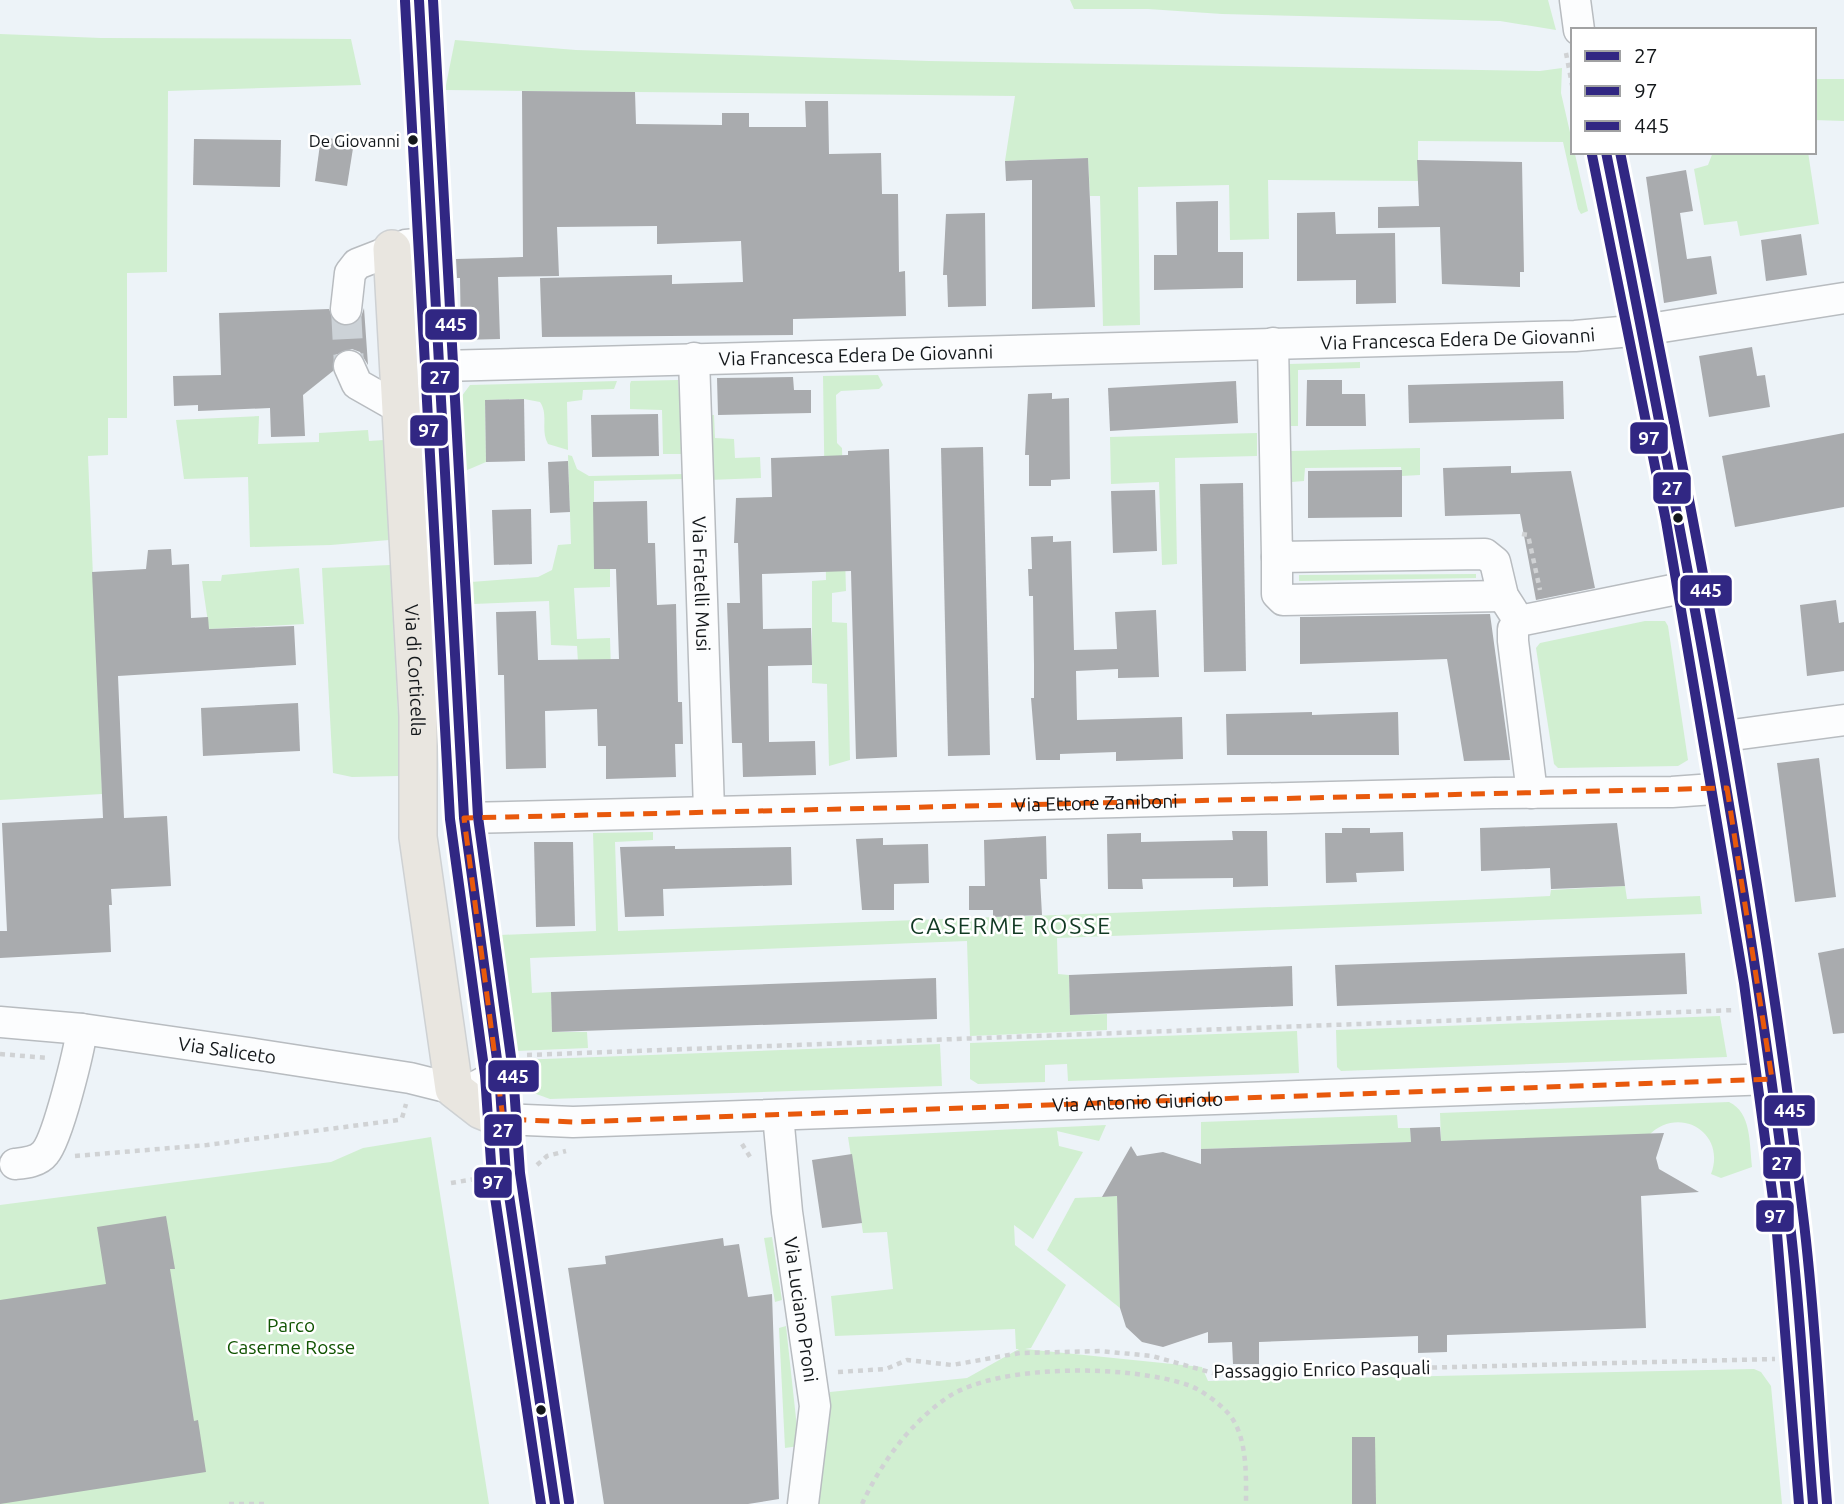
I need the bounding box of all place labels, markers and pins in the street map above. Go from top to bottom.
place label: De Giovanni [309,131,400,150]
marker: De Giovanni [406,133,420,147]
unlabelled marker [1671,511,1685,525]
unlabelled marker [534,1403,548,1417]

